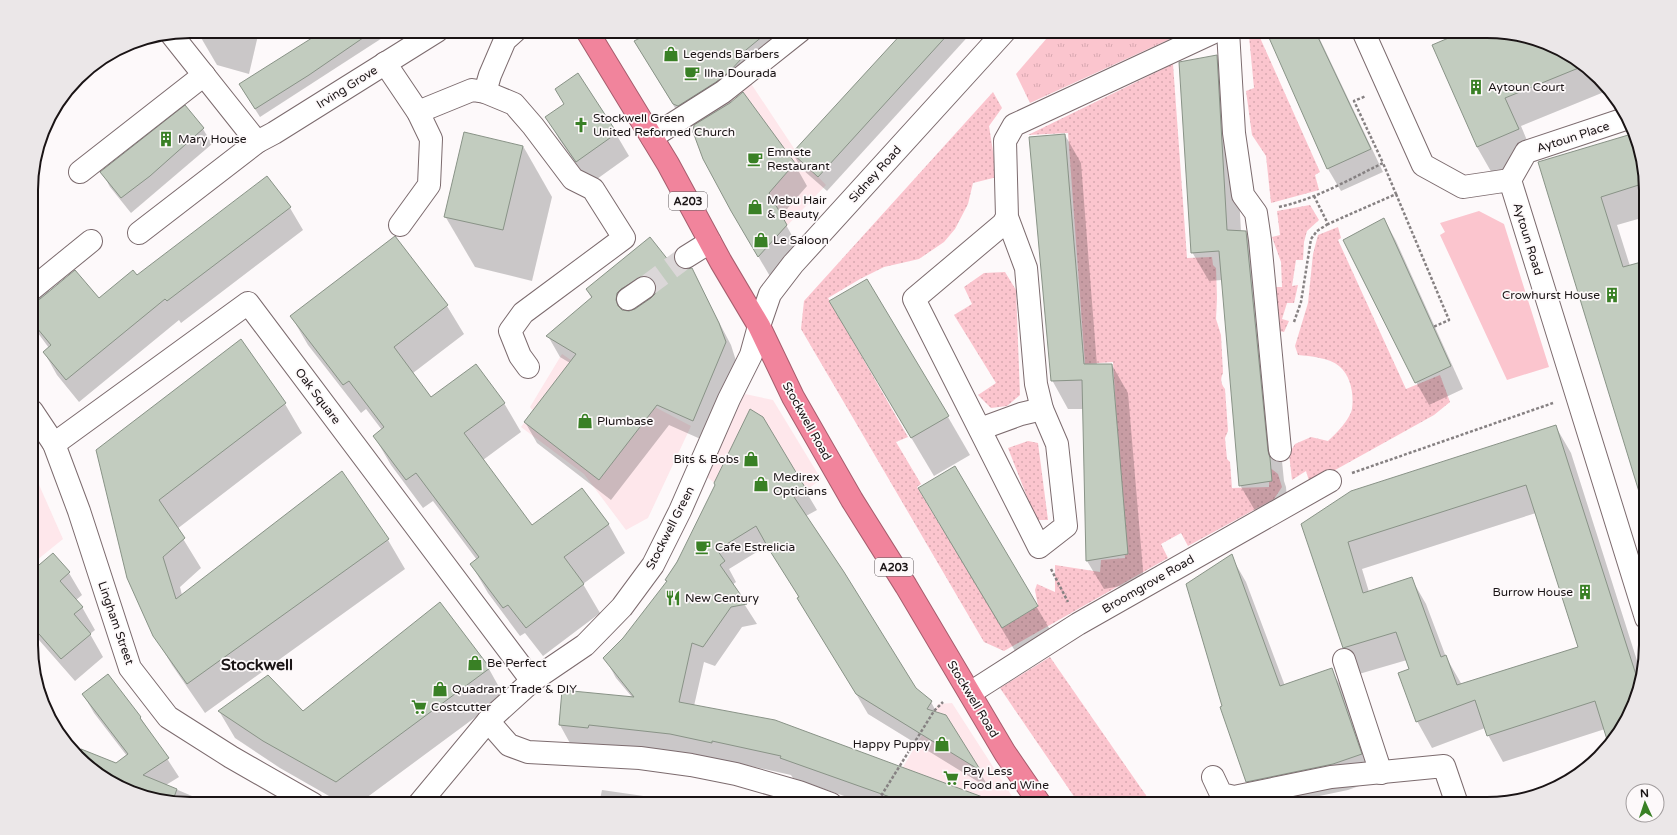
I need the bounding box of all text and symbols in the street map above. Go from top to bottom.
shop icon: Legends Barbers [662,45,680,63]
place label: Legends Barbers [683,47,779,61]
street label: Irving Grove [314,63,380,111]
cafe icon: Ilha Dourada [683,64,701,82]
place label: Ilha Dourada [704,66,777,80]
building icon: Aytoun Court [1467,78,1485,96]
place label: Aytoun Court [1488,80,1565,94]
place label: Stockwell Green United Reformed Church [593,111,735,139]
church icon: Stockwell Green United Reformed Church [572,116,590,134]
street label: Aytoun Place [1535,119,1611,155]
building icon: Mary House [157,130,175,148]
place label: Mary House [178,132,247,146]
street label: Sidney Road [846,143,904,205]
place label: Emnete Restaurant [767,145,830,173]
cafe icon: Emnete Restaurant [746,150,764,168]
road number: A203 [669,192,707,210]
place label: Mebu Hair & Beauty [767,193,827,221]
shop icon: Mebu Hair & Beauty [746,198,764,216]
street label: Aytoun Road [1510,201,1546,277]
shop icon: Le Saloon [752,231,770,249]
place label: Le Saloon [773,233,829,247]
building icon: Crowhurst House [1603,286,1621,304]
place label: Crowhurst House [1502,288,1600,302]
street label: Oak Square [292,365,344,427]
street label: Stockwell Road [780,379,834,463]
shop icon: Plumbase [576,412,594,430]
place label: Plumbase [597,414,653,428]
shop icon: Bits & Bobs [742,450,760,468]
place label: Bits & Bobs [674,452,739,466]
place label: Medirex Opticians [773,470,827,498]
shop icon: Medirex Opticians [752,475,770,493]
street label: Stockwell Green [643,484,697,572]
cafe icon: Cafe Estrelicia [694,538,712,556]
place label: Cafe Estrelicia [715,540,795,554]
street label: Broomgrove Road [1100,552,1196,616]
road number: A203 [875,558,913,576]
street label: Lingham Street [95,579,137,667]
building icon: Burrow House [1576,583,1594,601]
place label: Burrow House [1493,585,1573,599]
restaurant icon: New Century [664,589,682,607]
place label: New Century [685,591,759,605]
shop icon: Be Perfect [466,654,484,672]
district label: Stockwell [221,655,293,675]
place label: Be Perfect [487,656,547,670]
street label: Stockwell Road [945,658,1001,740]
shop icon: Quadrant Trade & DIY [431,680,449,698]
place label: Quadrant Trade & DIY [452,682,577,696]
supermarket icon: Costcutter [410,698,428,716]
place label: Costcutter [431,700,491,714]
shop icon: Happy Puppy [933,735,951,753]
place label: Happy Puppy [853,737,931,751]
place label: Pay Less Food and Wine [963,764,1049,792]
supermarket icon: Pay Less Food and Wine [942,769,960,787]
north arrow [1625,783,1665,823]
text: N [1640,787,1649,800]

